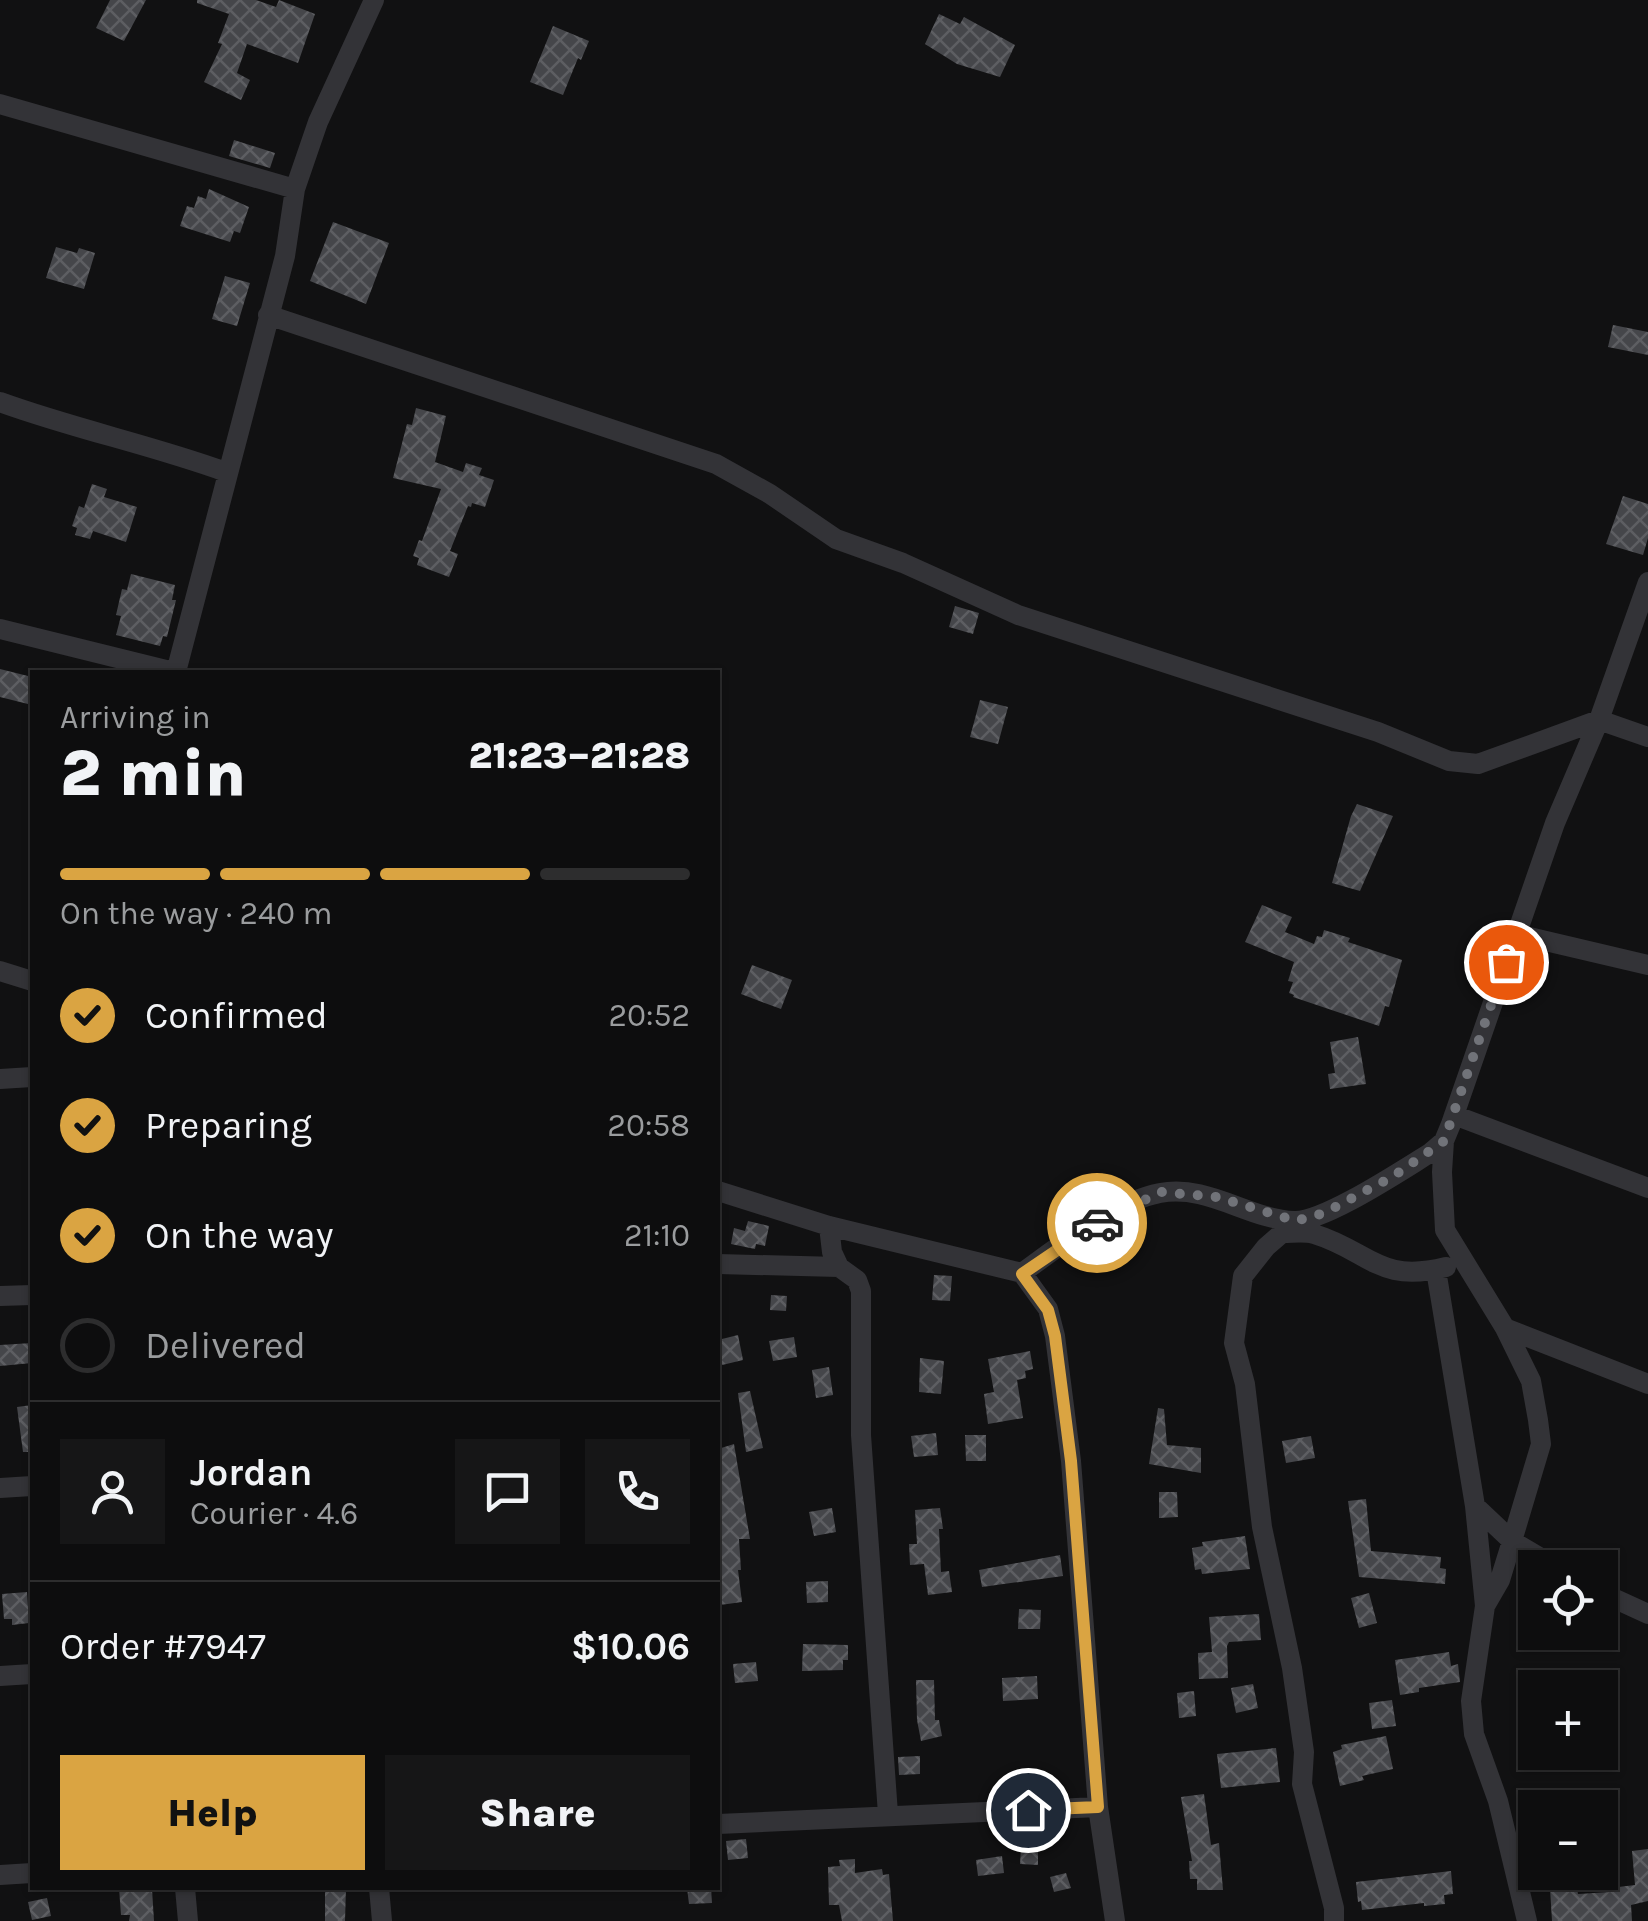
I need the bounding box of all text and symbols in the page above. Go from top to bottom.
text: Arriving in [60,699,211,736]
text: 21:23–21:28 [468,733,690,778]
text: 2 min [60,735,246,811]
text: On the way · 240 m [60,895,333,932]
pin [1464,920,1549,1005]
icon: bag [1479,935,1534,990]
icon: check [60,988,115,1043]
text: Confirmed [145,993,328,1038]
text: 20:52 [608,997,690,1034]
icon: check [60,1098,115,1153]
text: Preparing [145,1103,312,1148]
text: 20:58 [607,1107,690,1144]
courier [1047,1173,1147,1273]
icon: car [1070,1196,1125,1251]
icon: check [60,1208,115,1263]
text: On the way [145,1213,333,1258]
text: 21:10 [624,1217,690,1254]
text: Delivered [145,1323,306,1368]
button: person [60,1439,165,1544]
button: chat [455,1439,560,1544]
button: phone [585,1439,690,1544]
text: Jordan [190,1450,313,1495]
text: Courier · 4.6 [190,1495,358,1532]
map controls [1518,1550,1618,1890]
button: locate [1518,1550,1618,1650]
text: Order #7947 [60,1624,266,1669]
text: $10.06 [571,1624,690,1669]
button: + [1518,1670,1618,1770]
button: Help [60,1755,365,1870]
button: Share [385,1755,690,1870]
pin [986,1768,1071,1853]
icon: home [1001,1783,1056,1838]
button: − [1518,1790,1618,1890]

